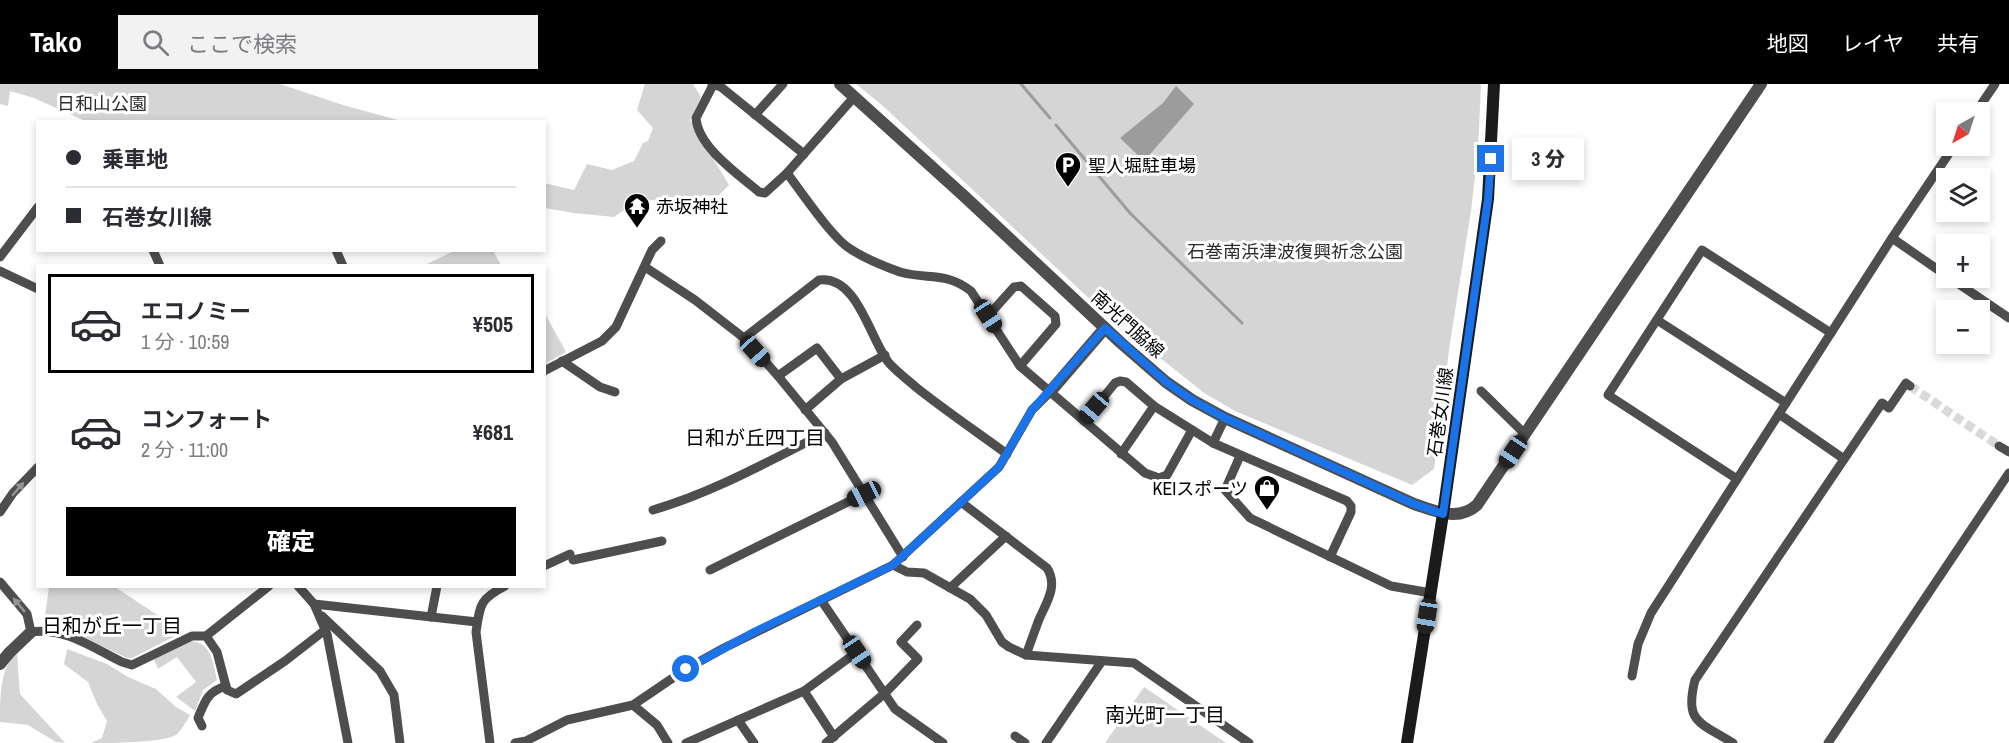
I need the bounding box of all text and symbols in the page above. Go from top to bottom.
search box [118,15,538,69]
text: Tako [30,23,82,61]
icon: search [139,26,172,59]
text: ここで検索 [187,29,297,59]
text: 地図 [1767,29,1809,58]
text: レイヤ [1842,29,1904,58]
text: 共有 [1937,29,1979,58]
park label: 日和山公園 [57,91,147,116]
north arrow [1936,102,1990,156]
map controls [1936,102,1990,354]
callout: 3 分 [1512,138,1584,180]
text: 乗車地 [102,144,168,174]
route end [1477,145,1504,172]
text: 3 分 [1531,145,1565,172]
parking icon: 聖人堀駐車場 [1053,150,1083,188]
place label: 聖人堀駐車場 [1088,153,1196,178]
button: layers [1936,168,1990,222]
temple icon: 赤坂神社 [622,191,652,229]
place label: 赤坂神社 [656,194,728,219]
text: 石巻女川線 [102,202,212,232]
button: + [1936,234,1990,288]
park label: 石巻南浜津波復興祈念公園 [1187,239,1403,264]
street label: 南光門脇線 [1086,285,1170,363]
text: エコノミー [141,296,251,326]
car [971,296,1005,336]
icon: car [69,297,123,351]
button: − [1936,300,1990,354]
text: ¥505 [473,309,513,339]
text: 1 分 · 10:59 [141,328,229,355]
car [736,332,774,370]
street label: 石巻女川線 [1421,366,1459,458]
car [1076,388,1112,428]
text: コンフォート [141,404,272,434]
icon: car [69,405,123,459]
text: ¥681 [473,417,513,447]
district label: 日和が丘四丁目 [685,424,825,451]
car [1495,432,1531,472]
text: 2 分 · 11:00 [141,436,228,463]
shop icon: KEIスポーツ [1252,473,1282,511]
place label: KEIスポーツ [1153,476,1248,501]
car [844,478,884,510]
one-way arrow [11,481,24,497]
button: 確定 [66,507,516,576]
one-way arrow [13,597,26,613]
car [1415,597,1439,635]
district label: 日和が丘一丁目 [42,612,182,639]
car [839,632,875,672]
route start [672,655,699,682]
district label: 南光町一丁目 [1105,701,1225,728]

